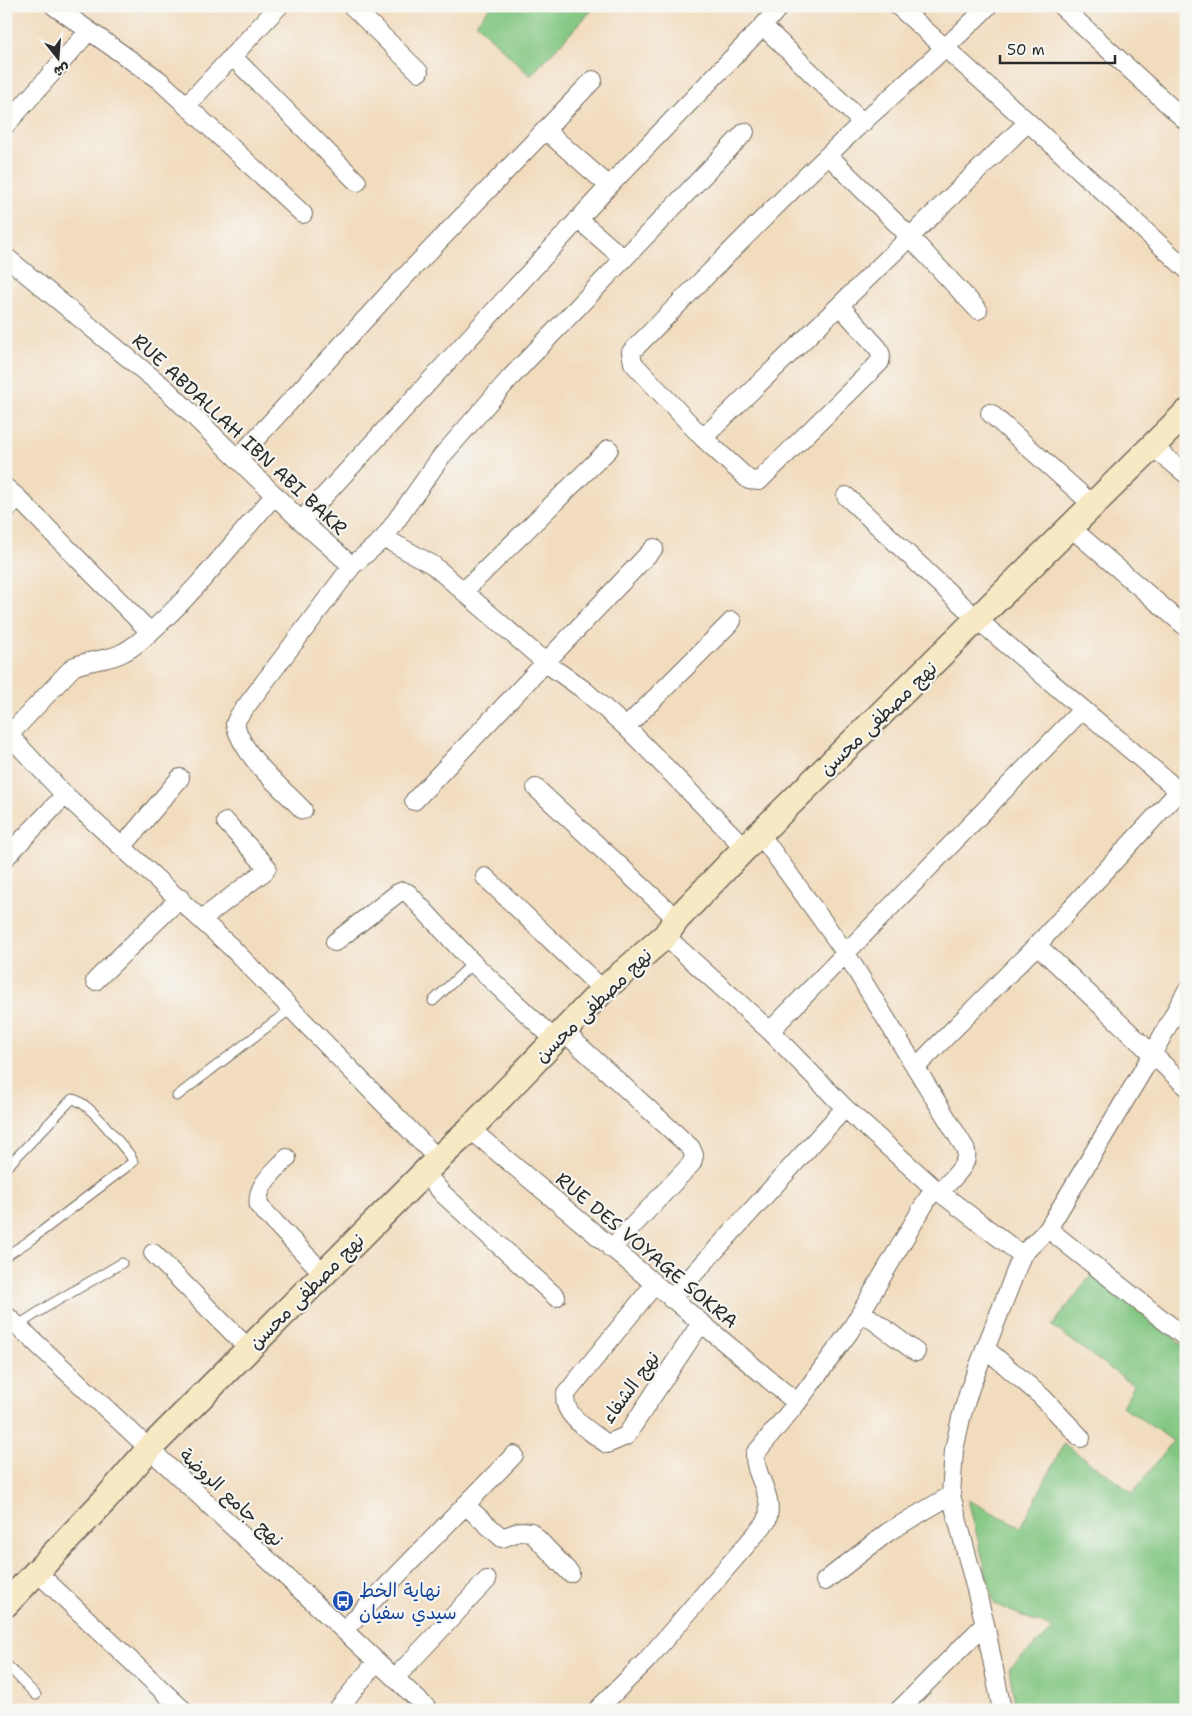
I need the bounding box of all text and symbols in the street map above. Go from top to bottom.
north arrow [32,32,82,82]
scale bar [1000,32,1114,64]
text: 50 m [1007,40,1045,60]
text: ش [52,60,72,81]
street label: RUE ABDALLAH IBN ABI BAKR [127,328,352,541]
street label: نهج مصطفى محسن [814,656,943,781]
street label: نهج مصطفى محسن [529,943,658,1068]
street label: RUE DES VOYAGE SOKRA [550,1167,743,1334]
street label: نهج مصطفى محسن [243,1228,370,1355]
street label: نهج الشفاء [596,1346,665,1429]
street label: نهج جامع الروضة [174,1443,289,1553]
place label: نهاية الخط سيدي سفيان [359,1578,457,1627]
bus stop icon: نهاية الخط سيدي سفيان [331,1589,355,1613]

